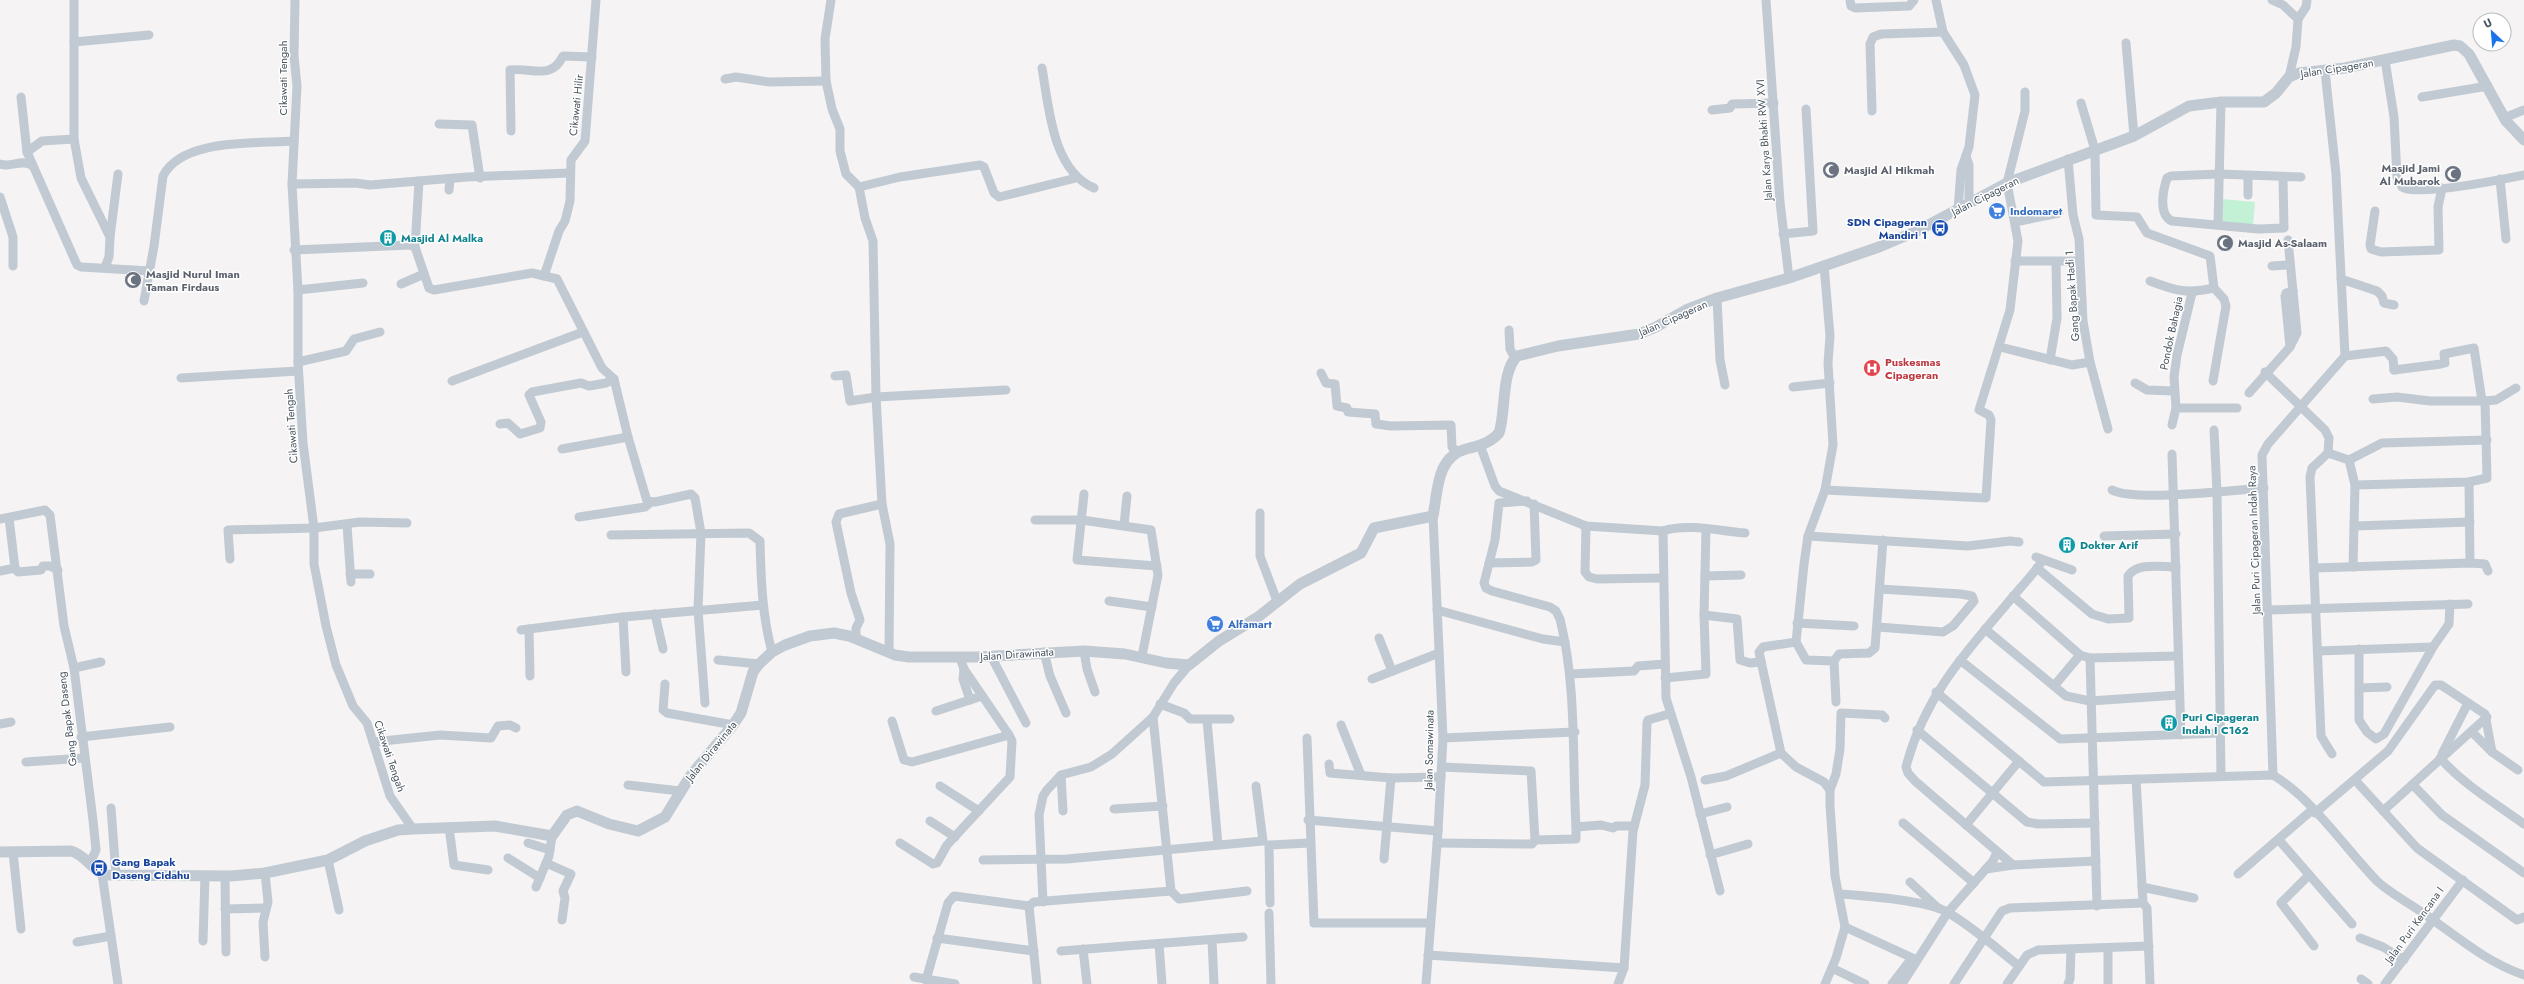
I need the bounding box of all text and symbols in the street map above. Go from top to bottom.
north arrow [2472,12,2512,52]
text: U [2481,14,2495,32]
street label: Cikawati Tengah [275,41,291,115]
street label: Jalan Cipageran [2297,54,2375,82]
street label: Cikawati Hilir [565,73,587,137]
street label: Jalan Karya Bhakti RW XVI [1752,79,1776,203]
mosque icon: Masjid Al Hikmah [1821,160,1841,180]
place label: Masjid Jami Al Mubarok [2379,160,2441,189]
place label: Masjid Al Hikmah [1844,162,1934,178]
mosque icon: Masjid Jami Al Mubarok [2443,164,2463,184]
street label: Jalan Cipageran [1947,172,2021,221]
supermarket icon: Indomaret [1987,201,2007,221]
place label: Indomaret [2010,203,2063,219]
place label: SDN Cipageran Mandiri 1 [1847,214,1927,243]
bus stop icon: SDN Cipageran Mandiri 1 [1930,218,1950,238]
building icon: Masjid Al Malka [378,228,398,248]
place label: Masjid Al Malka [401,230,483,246]
mosque icon: Masjid As-Salaam [2215,233,2235,253]
place label: Masjid As-Salaam [2238,235,2327,251]
street label: Gang Bapak Hadi 1 [2061,250,2083,342]
place label: Masjid Nurul Iman Taman Firdaus [146,266,240,295]
mosque icon: Masjid Nurul Iman Taman Firdaus [123,270,143,290]
street label: Pondok Bahagia [2155,295,2187,371]
street label: Jalan Cipageran [1634,296,1710,341]
place label: Puskesmas Cipageran [1885,354,1940,383]
hospital icon: Puskesmas Cipageran [1862,358,1882,378]
street label: Cikawati Tengah [280,388,302,464]
street label: Jalan Puri Cipageran Indah Raya [2243,465,2265,617]
building icon: Dokter Arif [2057,535,2077,555]
place label: Dokter Arif [2080,537,2139,553]
supermarket icon: Alfamart [1205,614,1225,634]
place label: Alfamart [1227,616,1272,632]
street label: Jalan Dirawinata [978,643,1054,665]
street label: Gang Bapak Daseng [53,671,81,767]
place label: Puri Cipageran Indah I C162 [2182,709,2259,738]
street label: Jalan Somawinata [1420,710,1438,792]
building icon: Puri Cipageran Indah I C162 [2159,713,2179,733]
street label: Jalan Dirawinata [680,717,740,786]
street label: Cikawati Tengah [370,718,410,794]
place label: Gang Bapak Daseng Cidahu [112,854,190,883]
bus stop icon: Gang Bapak Daseng Cidahu [89,858,109,878]
street label: Jalan Puri Kencana I [2380,883,2447,968]

